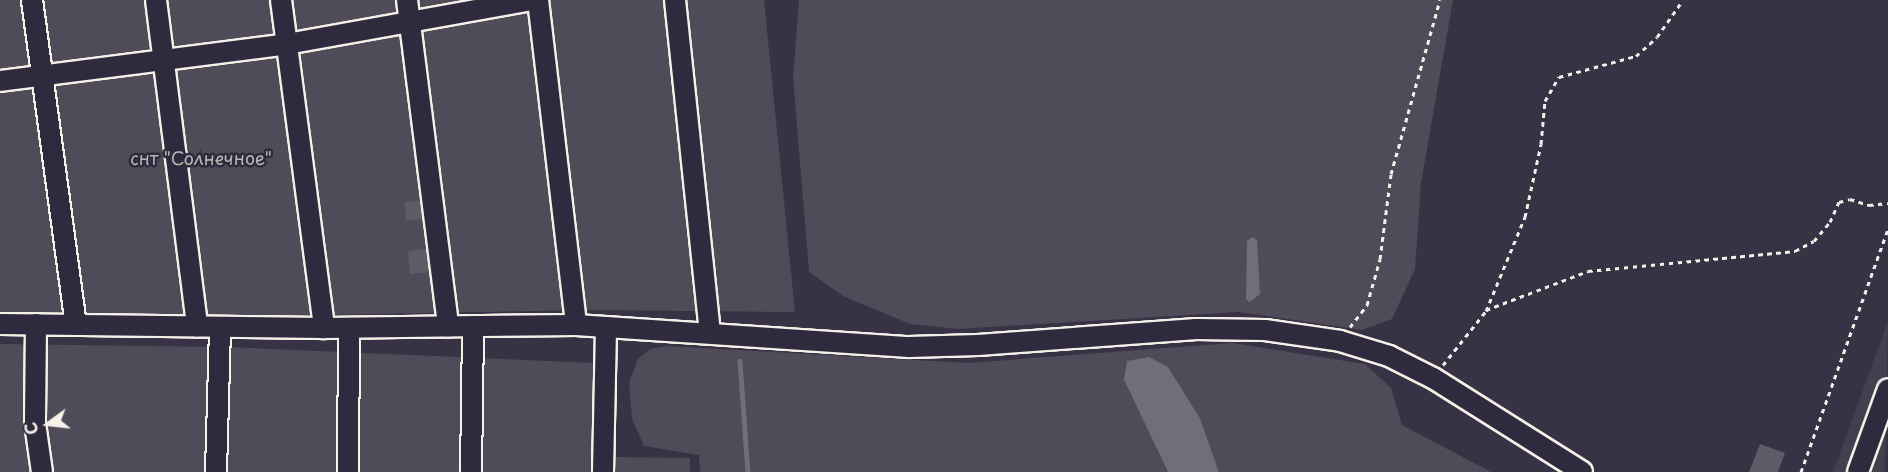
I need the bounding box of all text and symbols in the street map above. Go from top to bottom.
park label: снт "Солнечное" [129,147,273,169]
north arrow [18,394,78,454]
text: С [17,420,44,438]

